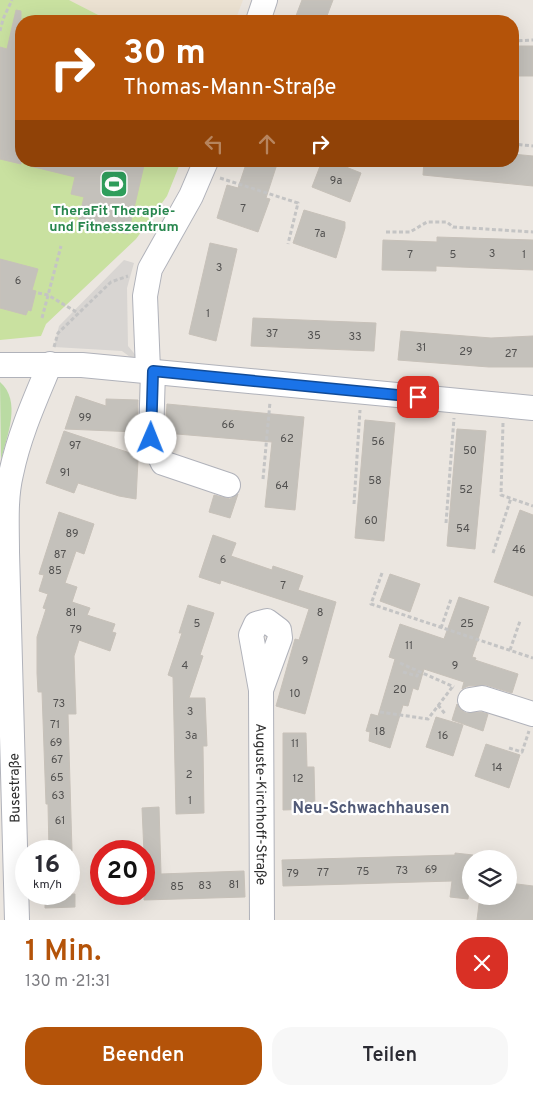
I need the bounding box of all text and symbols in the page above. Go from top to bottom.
text: 30 m [123,32,206,76]
icon: right [40,35,105,100]
text: Thomas-Mann-Straße [123,75,336,102]
icon: left [200,130,228,158]
icon: ahead [253,130,281,158]
icon: right [306,130,334,158]
sports icon: TheraFit Therapie- und Fitnesszentrum [99,169,129,199]
house number: 9a [330,174,342,188]
house number: 7 [240,202,246,216]
place label: TheraFit Therapie- und Fitnesszentrum [49,203,179,236]
house number: 7a [314,227,326,241]
house number: 3 [489,247,495,261]
house number: 7 [407,248,413,262]
house number: 5 [450,248,457,262]
house number: 1 [522,248,526,262]
house number: 3 [216,261,222,275]
house number: 6 [15,274,21,288]
house number: 1 [206,307,210,321]
house number: 37 [266,327,278,341]
house number: 35 [307,329,321,343]
house number: 33 [348,330,362,344]
house number: 31 [416,341,426,355]
house number: 29 [459,345,473,359]
house number: 27 [505,347,517,361]
pin [397,376,439,418]
icon: arrive [404,383,432,411]
house number: 99 [78,411,92,425]
position arrow [124,411,176,463]
house number: 66 [221,418,235,432]
house number: 62 [280,432,294,446]
house number: 56 [371,435,385,449]
house number: 97 [69,439,81,453]
house number: 50 [463,444,477,458]
house number: 91 [60,466,70,480]
house number: 58 [368,474,382,488]
house number: 64 [275,479,289,493]
house number: 52 [459,483,473,497]
house number: 60 [364,514,378,528]
house number: 54 [456,522,470,536]
house number: 89 [65,527,79,541]
house number: 46 [512,543,526,557]
house number: 87 [54,548,66,562]
house number: 6 [220,553,226,567]
house number: 85 [48,564,62,578]
house number: 7 [280,579,286,593]
house number: 81 [66,606,76,620]
house number: 8 [317,606,323,620]
house number: 5 [194,617,201,631]
house number: 25 [460,617,474,631]
house number: 79 [70,623,82,637]
house number: 11 [405,639,413,653]
house number: 9 [302,654,308,668]
house number: 4 [182,659,189,673]
house number: 9 [452,659,458,673]
house number: 20 [393,683,407,697]
house number: 10 [289,687,301,701]
house number: 73 [53,697,65,711]
house number: 3 [187,705,193,719]
house number: 71 [50,718,60,732]
street label: Auguste-Kirchhoff-Straße [251,723,269,885]
house number: 18 [375,725,385,739]
house number: 3a [185,729,197,743]
house number: 16 [438,729,448,743]
house number: 69 [50,736,62,750]
house number: 11 [291,737,299,751]
street label: Busestraße [6,753,25,823]
house number: 67 [51,753,63,767]
house number: 14 [492,761,503,775]
house number: 2 [186,768,192,782]
house number: 65 [50,771,64,785]
house number: 12 [293,772,303,786]
house number: 63 [51,789,65,803]
house number: 1 [188,794,192,808]
district label: Neu-Schwachhausen [293,799,449,819]
house number: 61 [55,814,65,828]
speed limit sign: 20 [90,840,155,905]
text: 16 [35,850,60,882]
map controls [462,850,517,905]
button: layers [462,850,517,905]
house number: 69 [425,863,437,877]
house number: 73 [396,864,408,878]
house number: 75 [357,865,369,879]
house number: 77 [317,866,329,880]
house number: 79 [287,867,299,881]
text: km/h [33,877,62,893]
house number: 81 [229,878,239,892]
house number: 83 [198,879,212,893]
house number: 85 [170,880,184,894]
text: 1 Min. [25,934,101,971]
button: close [456,937,508,989]
text: 130 m · 21:31 [25,972,110,992]
button: Beenden [25,1027,262,1085]
button: Teilen [272,1027,508,1085]

